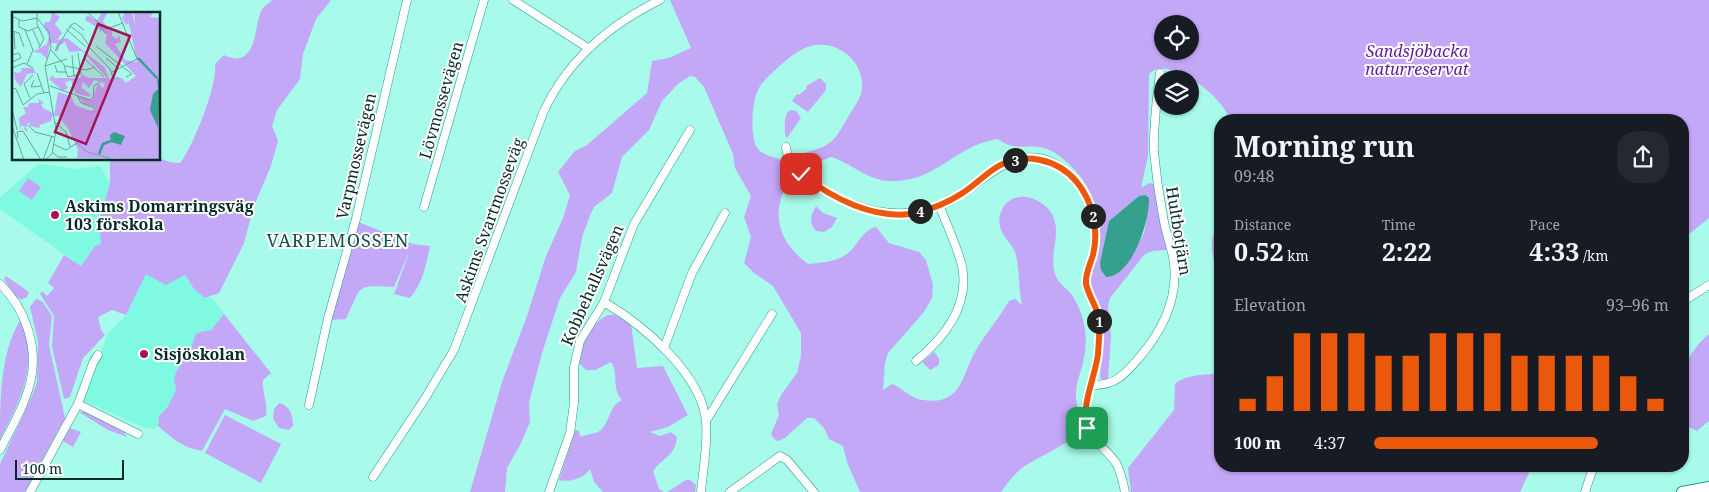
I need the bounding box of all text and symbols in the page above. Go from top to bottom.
inset map [12,12,160,160]
map controls [1154,15,1199,115]
button: locate [1154,15,1199,60]
street label: Lövmossevägen [414,39,468,161]
park label: Sandsjöbacka naturreservat [1365,40,1469,80]
button: layers [1154,70,1199,115]
street label: Varpmossevägen [331,91,381,221]
text: Morning run [1234,127,1415,165]
button: share [1617,131,1669,183]
street label: Askims Svartmosseväg [449,134,529,305]
pin: 3 [1002,148,1028,172]
text: 3 [1012,151,1019,170]
pin [780,153,822,195]
icon: check [787,160,815,188]
text: 09:48 [1234,165,1274,187]
street label: Hultbotjärn [1161,185,1197,277]
place label: Askims Domarringsväg 103 förskola [65,195,254,235]
pin: 4 [908,198,932,224]
text: 4 [917,202,924,221]
pin: 2 [1080,204,1106,228]
text: 2 [1090,207,1097,226]
marker: Askims Domarringsväg 103 förskola [49,209,61,221]
text: Distance [1234,215,1291,234]
text: Time [1382,215,1415,234]
text: Pace [1529,215,1560,234]
street label: Kobbehallsvägen [555,221,629,349]
district label: VARPEMOSSEN [266,228,410,252]
text: 0.52 [1234,234,1284,268]
text: 2:22 [1382,234,1432,268]
text: 4:33 [1529,234,1579,268]
text: km [1284,246,1309,265]
text: /km [1579,246,1608,265]
text: Elevation [1234,294,1306,316]
text: 93–96 m [1606,294,1669,316]
pin: 1 [1086,308,1112,334]
text: 1 [1096,312,1103,331]
place label: Sisjöskolan [154,343,246,365]
marker: Sisjöskolan [138,348,150,360]
pin [1066,407,1108,449]
icon: arrive [1073,414,1101,442]
text: 100 m [1234,432,1281,454]
text: 4:37 [1314,432,1345,454]
scale bar [15,457,124,480]
text: 100 m [22,459,62,478]

